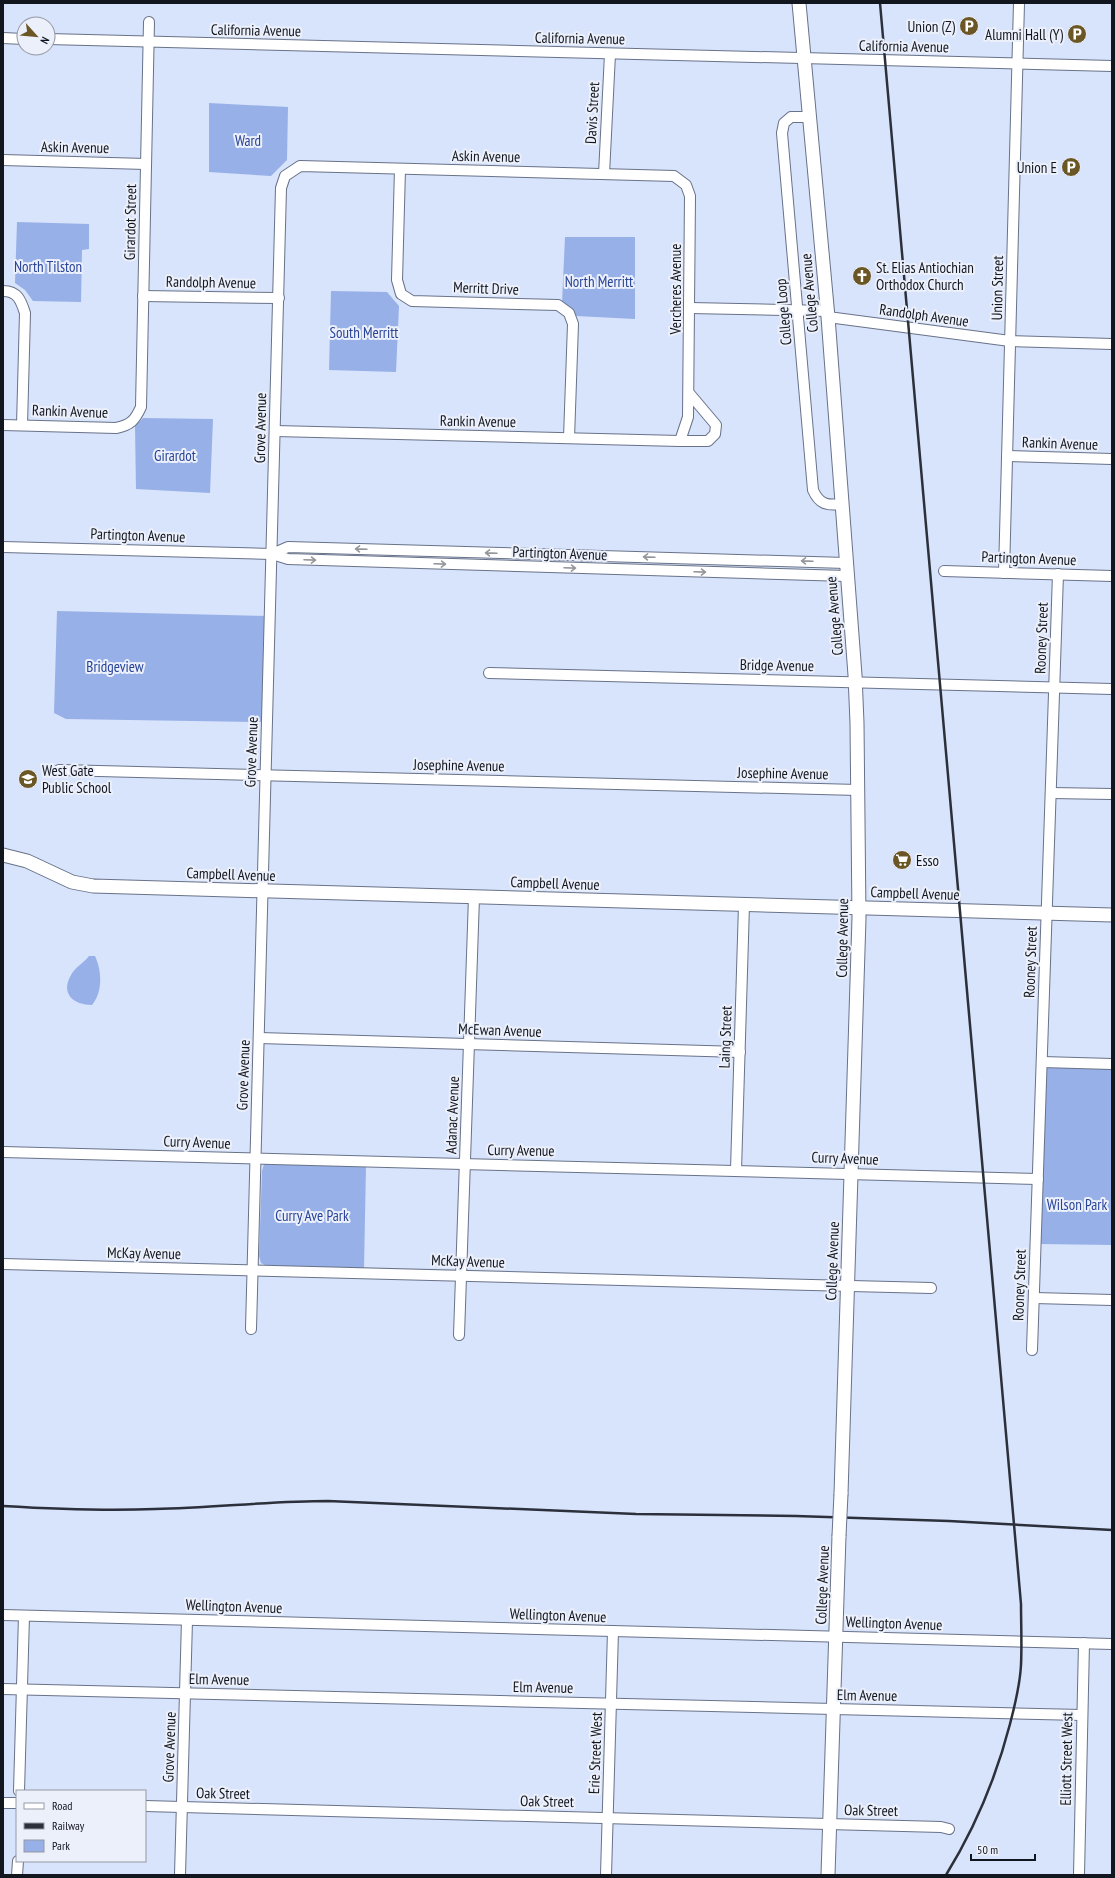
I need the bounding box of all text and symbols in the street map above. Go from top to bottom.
parking icon: Union (Z) [958,15,980,37]
north arrow [16,16,56,56]
place label: Union (Z) [908,17,955,36]
street label: California Avenue [211,20,301,40]
parking icon: Alumni Hall (Y) [1066,23,1088,45]
place label: Alumni Hall (Y) [985,25,1063,44]
street label: California Avenue [535,28,625,48]
text: N [37,35,52,46]
street label: California Avenue [859,36,949,56]
street label: Davis Street [581,81,603,145]
park label: Ward [235,131,261,150]
street label: Askin Avenue [41,137,109,157]
street label: Askin Avenue [452,146,520,166]
parking icon: Union E [1060,156,1082,178]
place label: Union E [1017,158,1057,177]
street label: Girardot Street [120,184,140,260]
street label: Vercheres Avenue [666,244,685,335]
street label: College Avenue [796,253,822,333]
street label: Union Street [987,255,1007,321]
park label: North Tilston [14,257,82,276]
place label: St. Elias Antiochian Orthodox Church [876,258,974,294]
church icon: St. Elias Antiochian Orthodox Church [851,265,873,287]
street label: Randolph Avenue [166,272,256,292]
park label: North Merritt [565,272,633,291]
street label: Merritt Drive [453,277,519,299]
street label: College Loop [771,278,795,346]
street label: Randolph Avenue [878,299,970,331]
park label: South Merritt [330,323,398,342]
street label: Grove Avenue [250,393,270,463]
street label: Rankin Avenue [32,400,108,422]
street label: Rankin Avenue [440,411,516,431]
street label: Rankin Avenue [1022,432,1098,454]
park label: Girardot [154,446,196,465]
street label: Partington Avenue [90,524,186,546]
street label: Partington Avenue [512,542,608,564]
one-way arrow [355,545,368,553]
street label: Partington Avenue [981,547,1077,569]
one-way arrow [485,549,498,557]
one-way arrow [643,553,656,561]
one-way arrow [303,556,316,564]
one-way arrow [801,557,814,565]
one-way arrow [433,560,446,568]
one-way arrow [563,564,576,572]
one-way arrow [693,568,706,576]
street label: College Avenue [821,576,847,656]
street label: Rooney Street [1030,602,1052,674]
street label: Bridge Avenue [740,655,814,675]
park label: Bridgeview [86,657,144,676]
street label: Grove Avenue [240,716,262,788]
street label: Josephine Avenue [412,755,505,775]
place label: West Gate Public School [42,761,112,797]
street label: Josephine Avenue [736,763,829,783]
school or university icon: West Gate Public School [17,768,39,790]
supermarket icon: Esso [891,849,913,871]
place label: Esso [916,851,939,870]
street label: Campbell Avenue [186,863,276,885]
street label: Campbell Avenue [510,872,600,894]
street label: Campbell Avenue [870,882,960,904]
street label: College Avenue [832,898,852,978]
street label: Rooney Street [1019,926,1041,998]
street label: Laing Street [714,1005,736,1069]
street label: McEwan Avenue [458,1019,542,1041]
street label: Grove Avenue [232,1039,254,1111]
street label: Adanac Avenue [441,1076,463,1154]
street label: Curry Avenue [163,1131,231,1153]
street label: Curry Avenue [487,1140,555,1160]
street label: Curry Avenue [811,1147,879,1169]
park label: Wilson Park [1047,1195,1107,1214]
park label: Curry Ave Park [275,1206,349,1225]
street label: College Avenue [821,1221,843,1301]
street label: McKay Avenue [107,1243,181,1263]
street label: Rooney Street [1008,1249,1030,1321]
street label: McKay Avenue [431,1250,505,1272]
street label: College Avenue [811,1545,833,1625]
street label: Wellington Avenue [185,1595,283,1617]
street label: Wellington Avenue [509,1604,607,1626]
street label: Wellington Avenue [845,1612,943,1634]
street label: Elm Avenue [189,1669,249,1689]
street label: Elm Avenue [513,1677,573,1697]
street label: Elm Avenue [837,1685,897,1705]
street label: Grove Avenue [158,1711,180,1783]
street label: Erie Street West [584,1712,606,1794]
street label: Elliott Street West [1056,1712,1076,1806]
street label: Oak Street [196,1783,250,1803]
legend [16,1790,146,1862]
street label: Oak Street [520,1791,574,1811]
text: Road [52,1798,72,1813]
street label: Oak Street [844,1800,898,1820]
text: Railway [52,1818,85,1833]
scale bar [971,1836,1035,1862]
text: Park [52,1838,70,1853]
text: 50 m [977,1842,998,1857]

